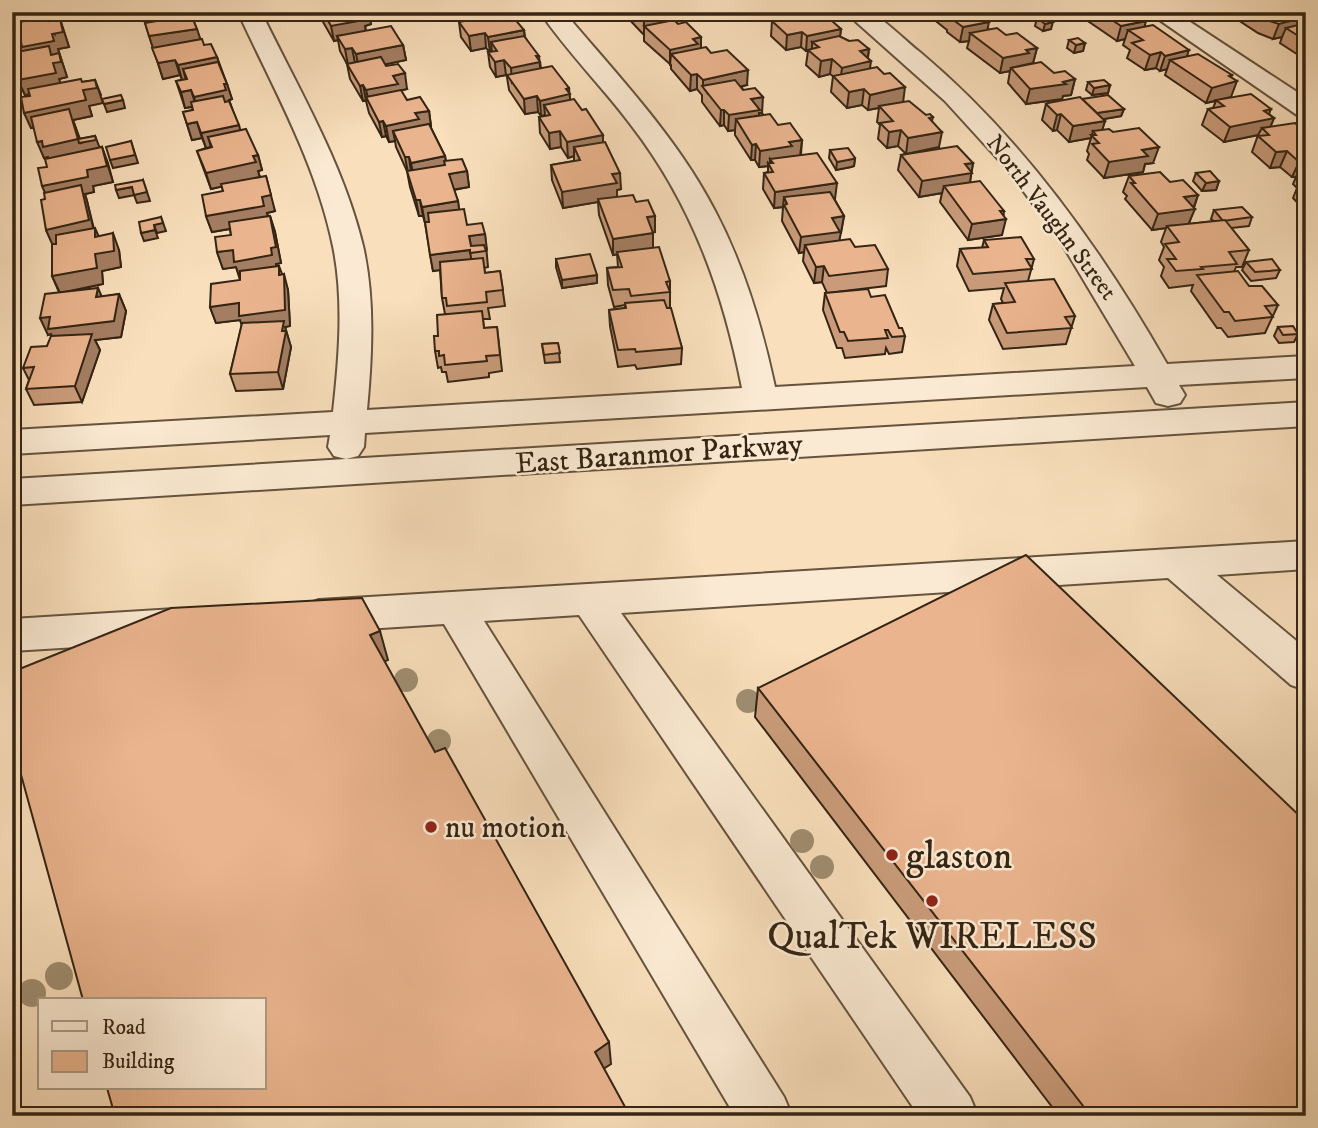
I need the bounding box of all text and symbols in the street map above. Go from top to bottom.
street label: North Vaughn Street [979,129,1123,306]
street label: East Baranmor Parkway [514,426,805,483]
place label: nu motion [445,810,566,847]
marker: nu motion [423,819,439,835]
place label: glaston [906,834,1012,881]
marker: glaston [884,847,900,863]
marker: QualTek WIRELESS [924,893,940,909]
place label: QualTek WIRELESS [767,914,1097,961]
legend [38,998,266,1090]
text: Road [102,1015,146,1041]
text: Building [102,1049,175,1075]

